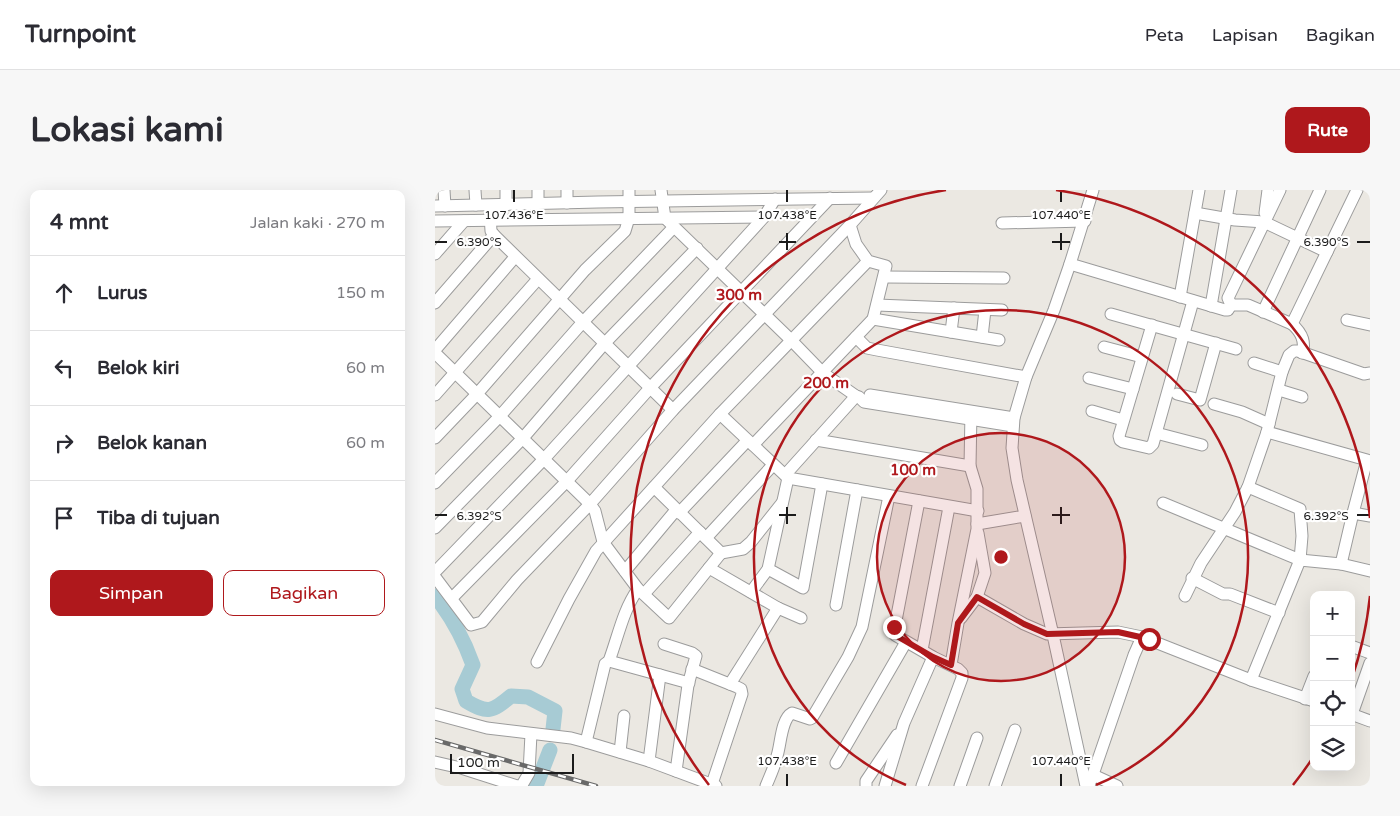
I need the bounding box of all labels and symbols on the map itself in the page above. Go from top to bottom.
text: 107.436°E [484,208,544,222]
text: 107.438°E [757,208,817,222]
text: 107.440°E [1031,208,1091,222]
text: 6.390°S [456,235,502,249]
text: 6.390°S [1303,235,1349,249]
text: 300 m [716,286,762,304]
text: 200 m [803,374,849,392]
text: 100 m [890,461,936,479]
text: 6.392°S [456,509,502,523]
text: 6.392°S [1303,509,1349,523]
centre of rings [992,548,1010,566]
route end [883,616,906,639]
route start [1138,628,1161,651]
scale bar [450,751,574,774]
text: 107.438°E [757,754,817,768]
text: 107.440°E [1031,754,1091,768]

